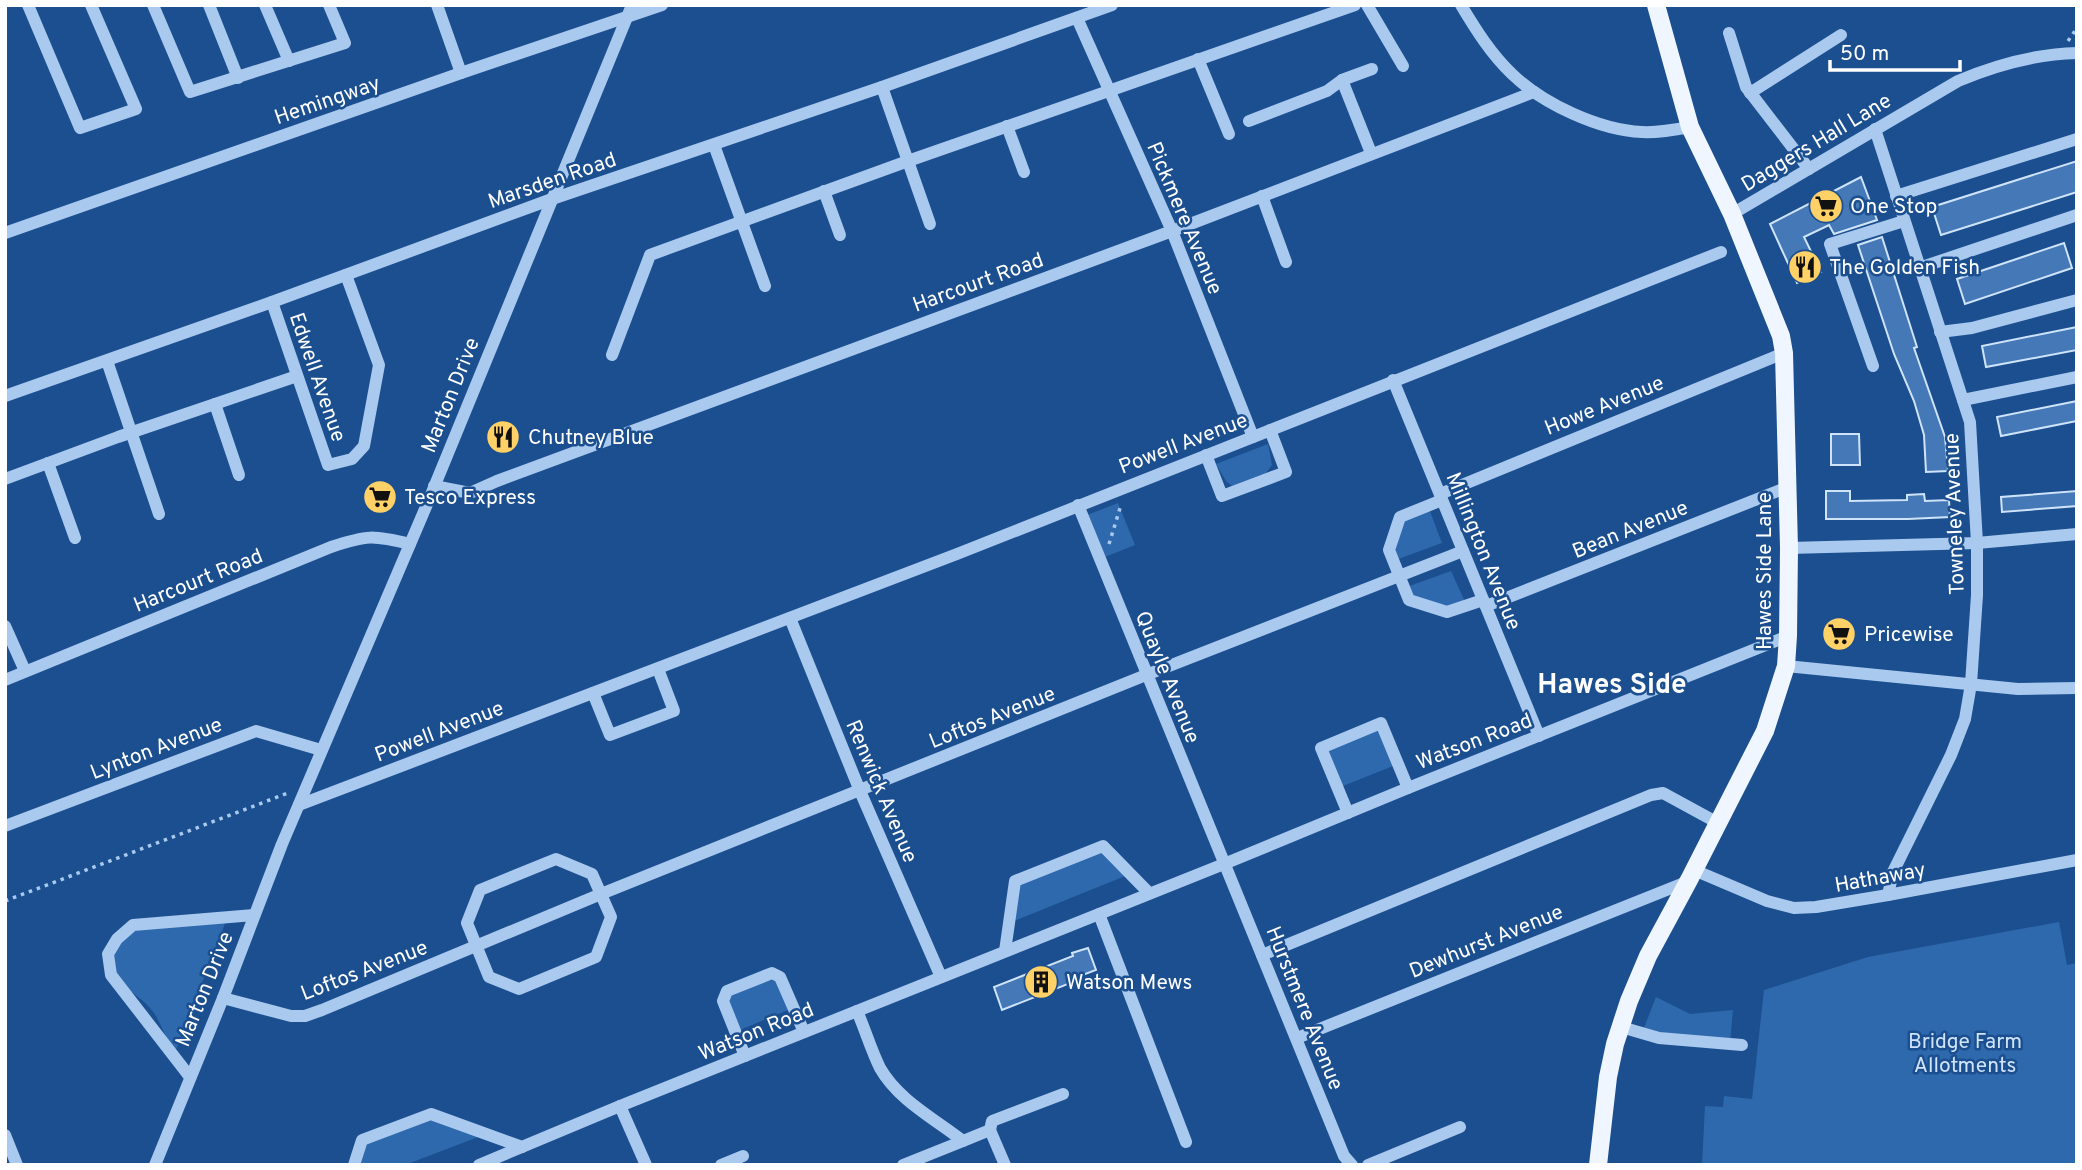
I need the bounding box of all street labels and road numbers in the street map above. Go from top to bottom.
street label: Hemingway [271,71,384,132]
street label: Daggers Hall Lane [1737,88,1897,199]
street label: Pickmere Avenue [1139,138,1228,299]
street label: Marsden Road [485,147,620,216]
street label: Harcourt Road [909,247,1048,320]
street label: Edwell Avenue [282,309,351,446]
street label: Marton Drive [416,334,487,457]
street label: Howe Avenue [1541,370,1668,443]
street label: Powell Avenue [1115,407,1252,481]
street label: Towneley Avenue [1939,432,1972,595]
street label: Millington Avenue [1439,469,1527,634]
street label: Hawes Side Lane [1752,492,1779,650]
street label: Bean Avenue [1569,495,1692,566]
street label: Harcourt Road [130,543,267,620]
street label: Quayle Avenue [1128,607,1205,748]
street label: Loftos Avenue [925,681,1060,756]
street label: Powell Avenue [371,695,508,769]
street label: Watson Road [1413,708,1536,777]
street label: Lynton Avenue [87,712,226,787]
street label: Renwick Avenue [838,716,923,867]
street label: Hathaway [1833,857,1928,900]
street label: Dewhurst Avenue [1406,899,1568,986]
street label: Hurstmere Avenue [1258,923,1349,1094]
street label: Marton Drive [170,928,241,1051]
street label: Loftos Avenue [297,935,432,1008]
street label: Watson Road [695,997,818,1068]

